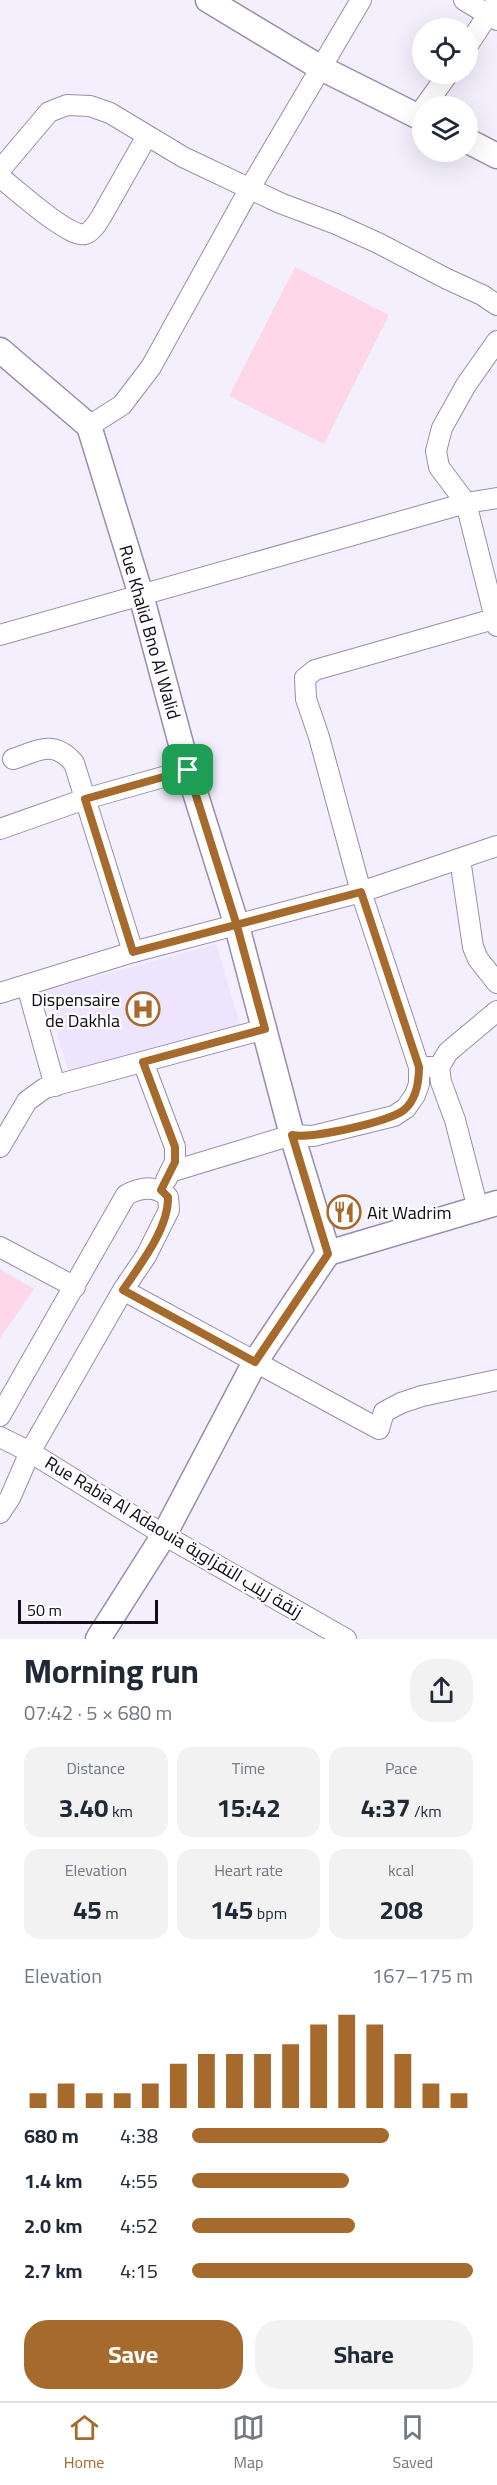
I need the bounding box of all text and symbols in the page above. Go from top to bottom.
map controls [412,18,478,162]
button: locate [412,18,478,84]
button: layers [412,96,478,162]
street label: Rue Khalid Bno Al Walid [109,541,191,723]
pin [162,744,213,795]
icon: arrive [171,753,204,786]
place label: Dispensaire de Dakhla [31,983,120,1037]
hospital icon: Dispensaire de Dakhla [125,991,161,1027]
restaurant icon: Ait Wadrim [326,1194,362,1230]
place label: Ait Wadrim [367,1196,452,1229]
street label: Rue Rabia Al Adaouia زنقة زينب النفزاوية [38,1446,310,1628]
text: 50 m [27,1595,62,1625]
scale bar [18,1597,158,1624]
text: Morning run [24,1640,199,1702]
button: share [410,1659,473,1722]
text: 07:42 · 5 × 680 m [24,1694,172,1731]
text: Distance [67,1753,125,1783]
text: Time [232,1753,265,1783]
text: Pace [385,1753,417,1783]
text: 3.40 [59,1783,108,1832]
text: 15:42 [216,1783,281,1832]
text: 4:37 [361,1783,410,1832]
text: km [108,1796,133,1826]
text: /km [410,1796,442,1826]
text: Elevation [65,1855,127,1885]
text: Heart rate [214,1855,283,1885]
text: kcal [388,1855,414,1885]
text: 45 [73,1885,102,1934]
text: 145 [210,1885,253,1934]
text: 208 [379,1885,423,1934]
text: m [102,1898,119,1928]
text: bpm [253,1898,287,1928]
text: Elevation [24,1957,102,1994]
text: 167–175 m [372,1957,473,1994]
text: 680 m [24,2117,79,2154]
text: 4:38 [120,2117,158,2154]
text: 1.4 km [24,2162,83,2199]
text: 4:55 [120,2162,158,2199]
text: 2.0 km [24,2207,83,2244]
text: 4:52 [120,2207,158,2244]
text: 2.7 km [24,2252,83,2289]
text: 4:15 [120,2252,158,2289]
button: Save [24,2320,243,2389]
button: Share [255,2320,473,2389]
tab: Home [64,2411,104,2477]
tab: Map [232,2411,265,2477]
tab: Saved [393,2411,433,2477]

